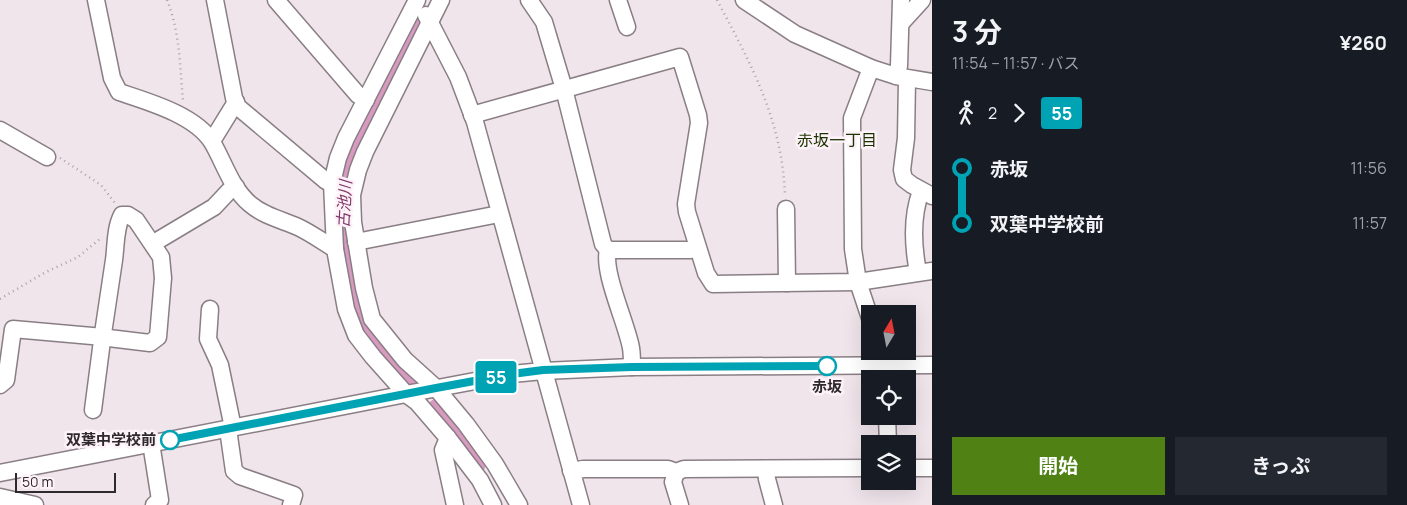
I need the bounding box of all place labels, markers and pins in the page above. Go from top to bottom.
marker: 赤坂 [817,356,837,376]
place label: 赤坂 [812,376,842,397]
place label: 双葉中学校前 [66,429,156,450]
marker: 双葉中学校前 [160,430,180,450]

